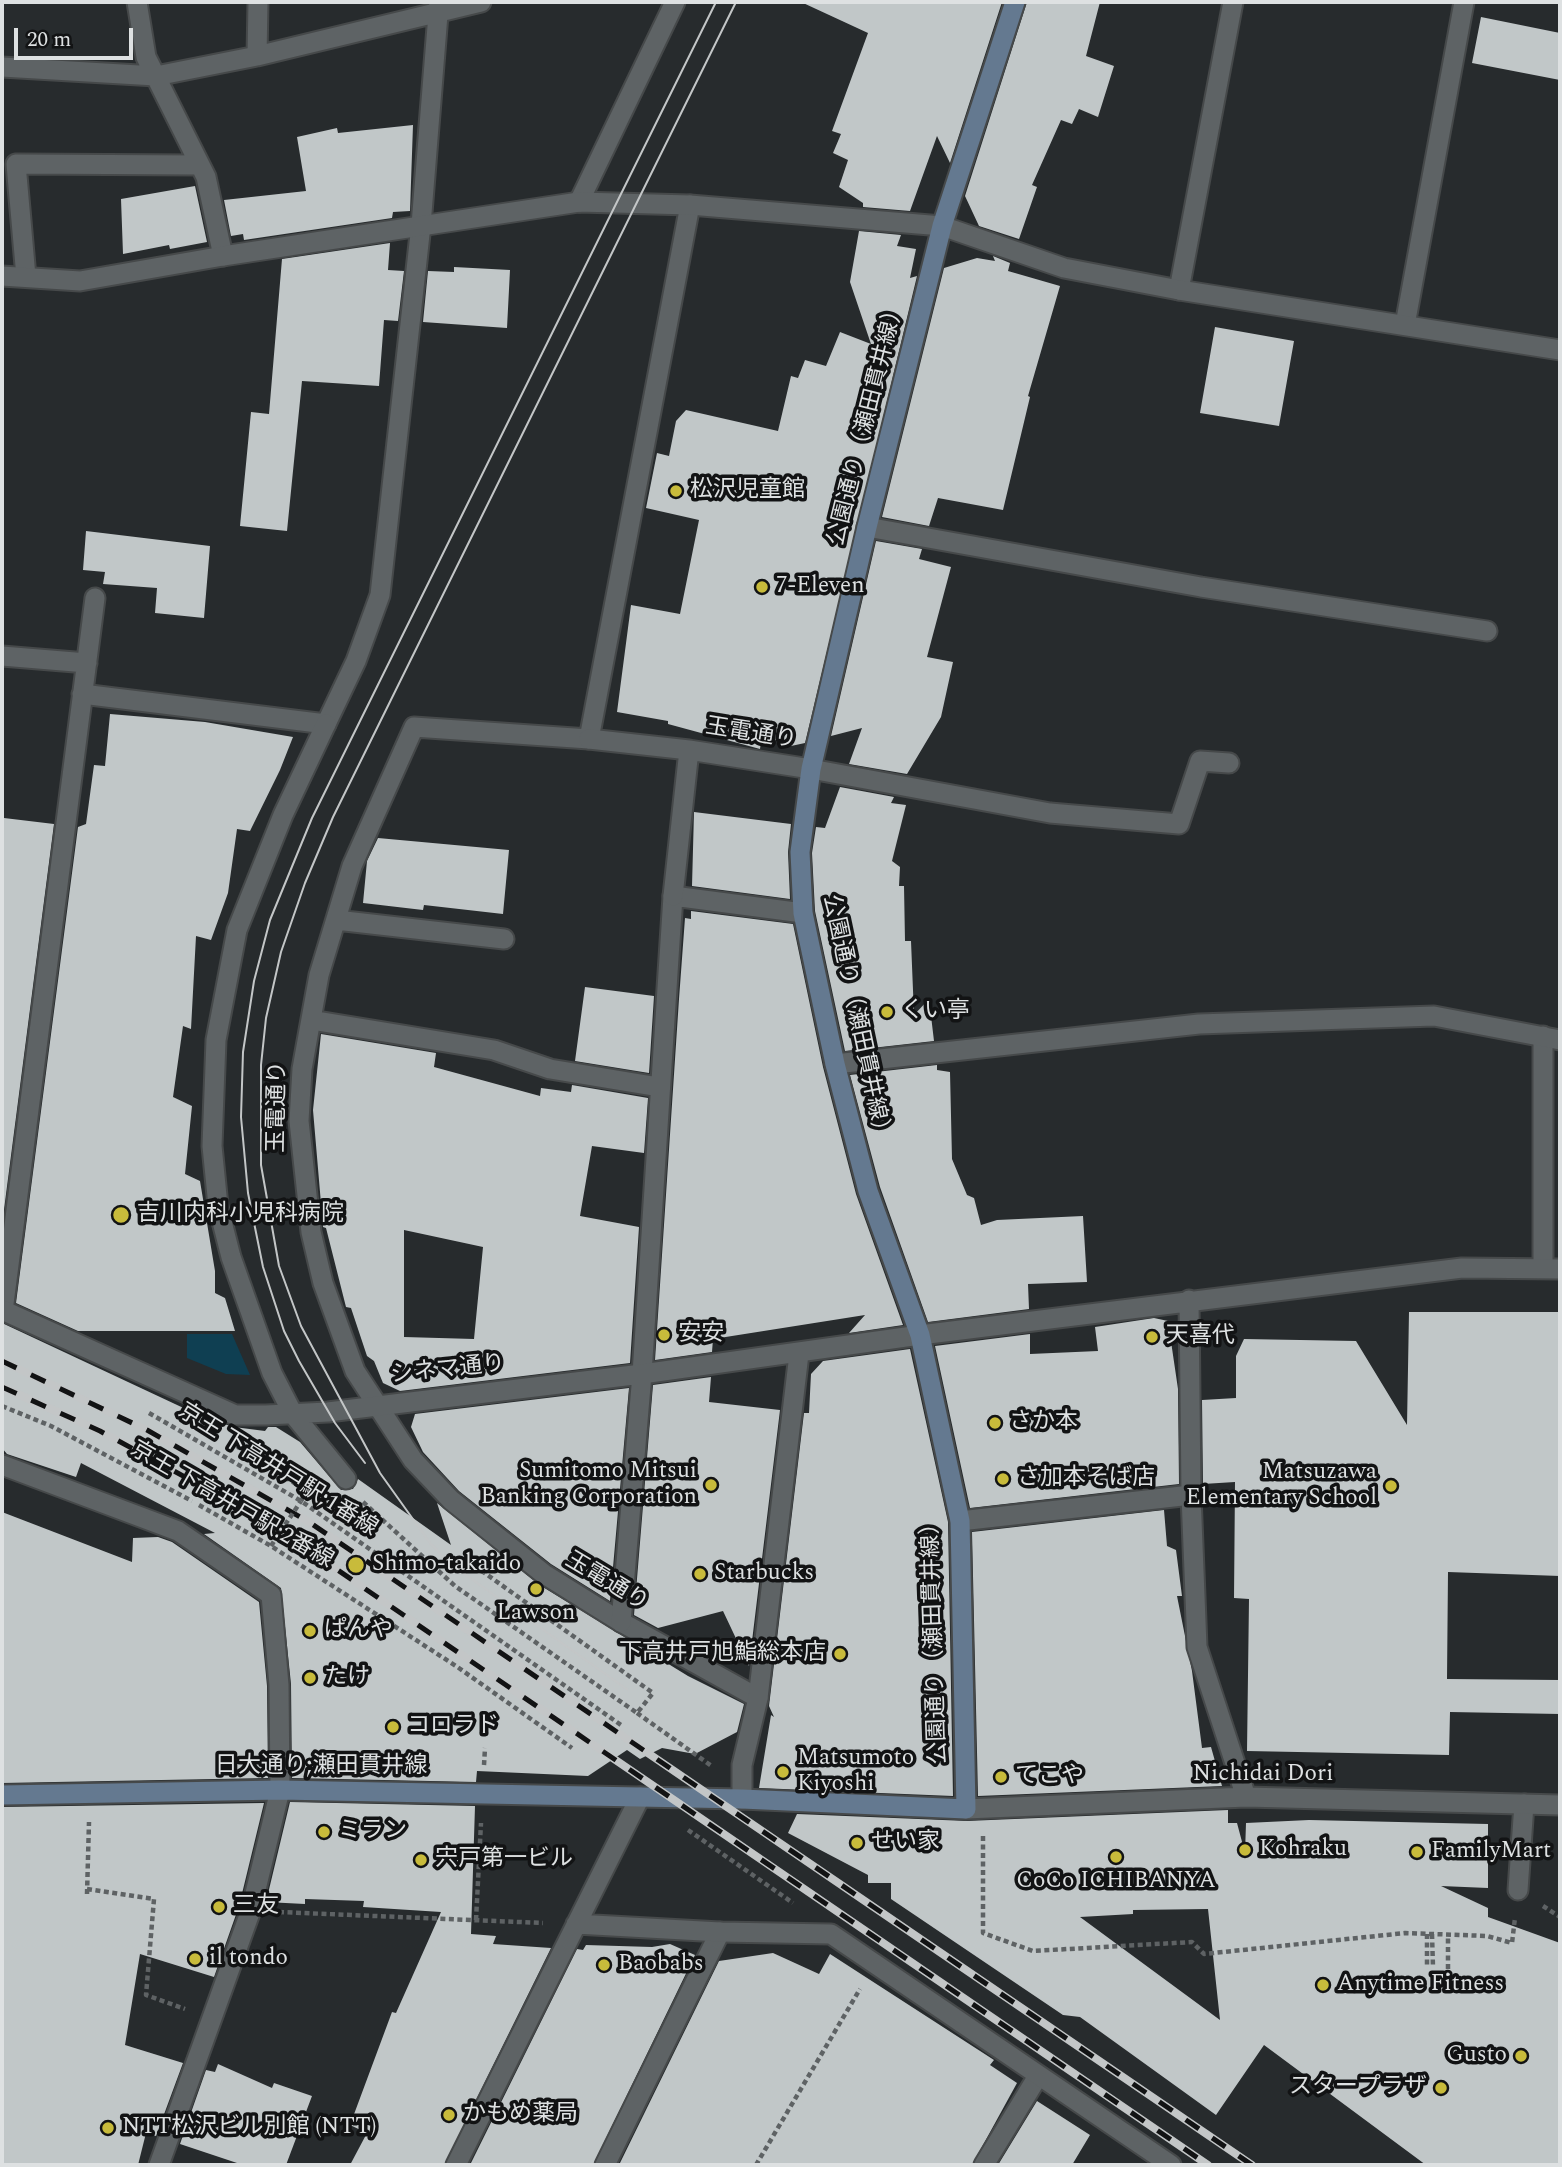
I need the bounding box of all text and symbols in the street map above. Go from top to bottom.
scale bar [18,14,136,58]
text: 20 m [27,24,71,56]
street label: 公園通り（瀬田貫井線） [824,297,912,549]
place label: 松沢児童館 [690,477,805,505]
marker: 松沢児童館 [668,483,684,499]
place label: 7-Eleven [776,573,865,601]
marker: 7-Eleven [754,579,770,595]
street label: 玉電通り [703,714,799,756]
street label: 公園通り（瀬田貫井線） [815,892,895,1146]
place label: くい亭 [901,998,970,1026]
marker: くい亭 [879,1004,895,1020]
street label: 玉電通り [264,1061,294,1153]
place label: 吉川内科小児科病院 [137,1201,344,1229]
marker: 吉川内科小児科病院 [111,1205,131,1225]
place label: 安安 [678,1321,724,1349]
place label: 天喜代 [1166,1323,1235,1351]
marker: 安安 [656,1327,672,1343]
marker: 天喜代 [1144,1329,1160,1345]
street label: シネマ通り [389,1351,507,1391]
street label: 京王 下高井戸駅;1番線 [172,1398,382,1544]
place label: さか本 [1009,1409,1078,1437]
marker: さか本 [987,1415,1003,1431]
street label: 京王 下高井戸駅:2番線 [125,1437,337,1575]
place label: Sumitomo Mitsui Banking Corporation [481,1458,697,1512]
place label: Matsuzawa Elementary School [1186,1459,1377,1513]
place label: さ加本そば店 [1017,1465,1155,1493]
marker: さ加本そば店 [995,1471,1011,1487]
marker: Sumitomo Mitsui Banking Corporation [703,1477,719,1493]
marker: Matsuzawa Elementary School [1383,1478,1399,1494]
street label: 公園通り（瀬田貫井線） [918,1511,954,1765]
street label: 玉電通り [559,1547,653,1619]
place label: Shimo-takaido [372,1551,521,1579]
marker: Shimo-takaido [346,1555,366,1575]
place label: Starbucks [714,1560,814,1588]
marker: Starbucks [692,1566,708,1582]
marker: Lawson [528,1581,544,1597]
place label: Lawson [497,1600,575,1628]
place label: ぱんや [324,1617,393,1645]
marker: ぱんや [302,1623,318,1639]
place label: 下高井戸旭鮨総本店 [619,1640,826,1668]
marker: 下高井戸旭鮨総本店 [832,1646,848,1662]
place label: たけ [324,1664,370,1692]
marker: たけ [302,1670,318,1686]
place label: コロラド [407,1713,499,1741]
marker: コロラド [385,1719,401,1735]
place label: Matsumoto Kiyoshi [797,1745,914,1799]
street label: 日大通り;瀬田貫井線 [215,1753,427,1781]
street label: Nichidai Dori [1193,1761,1333,1789]
place label: てこや [1015,1763,1084,1791]
marker: Matsumoto Kiyoshi [775,1764,791,1780]
marker: てこや [993,1769,1009,1785]
place label: ミラン [338,1818,407,1846]
marker: ミラン [316,1824,332,1840]
place label: せい家 [871,1829,940,1857]
marker: せい家 [849,1835,865,1851]
place label: Kohraku [1259,1836,1347,1864]
place label: FamilyMart [1431,1838,1551,1866]
marker: Kohraku [1237,1842,1253,1858]
marker: FamilyMart [1409,1844,1425,1860]
place label: 宍戸第一ビル [435,1846,573,1874]
marker: CoCo ICHIBANYA [1108,1849,1124,1865]
marker: 宍戸第一ビル [413,1852,429,1868]
place label: CoCo ICHIBANYA [1016,1868,1216,1896]
place label: 三友 [233,1893,279,1921]
marker: 三友 [211,1899,227,1915]
place label: il tondo [209,1945,288,1973]
marker: il tondo [187,1951,203,1967]
place label: Baobabs [618,1951,704,1979]
marker: Baobabs [596,1957,612,1973]
place label: Anytime Fitness [1337,1971,1504,1999]
marker: Anytime Fitness [1315,1977,1331,1993]
place label: Gusto [1446,2042,1507,2070]
marker: Gusto [1513,2048,1529,2064]
place label: スタープラザ [1289,2074,1427,2102]
marker: スタープラザ [1433,2080,1449,2096]
place label: かもめ薬局 [463,2101,578,2129]
marker: かもめ薬局 [441,2107,457,2123]
place label: NTT松沢ビル別館 (NTT) [122,2114,376,2142]
marker: NTT松沢ビル別館 (NTT) [100,2120,116,2136]

